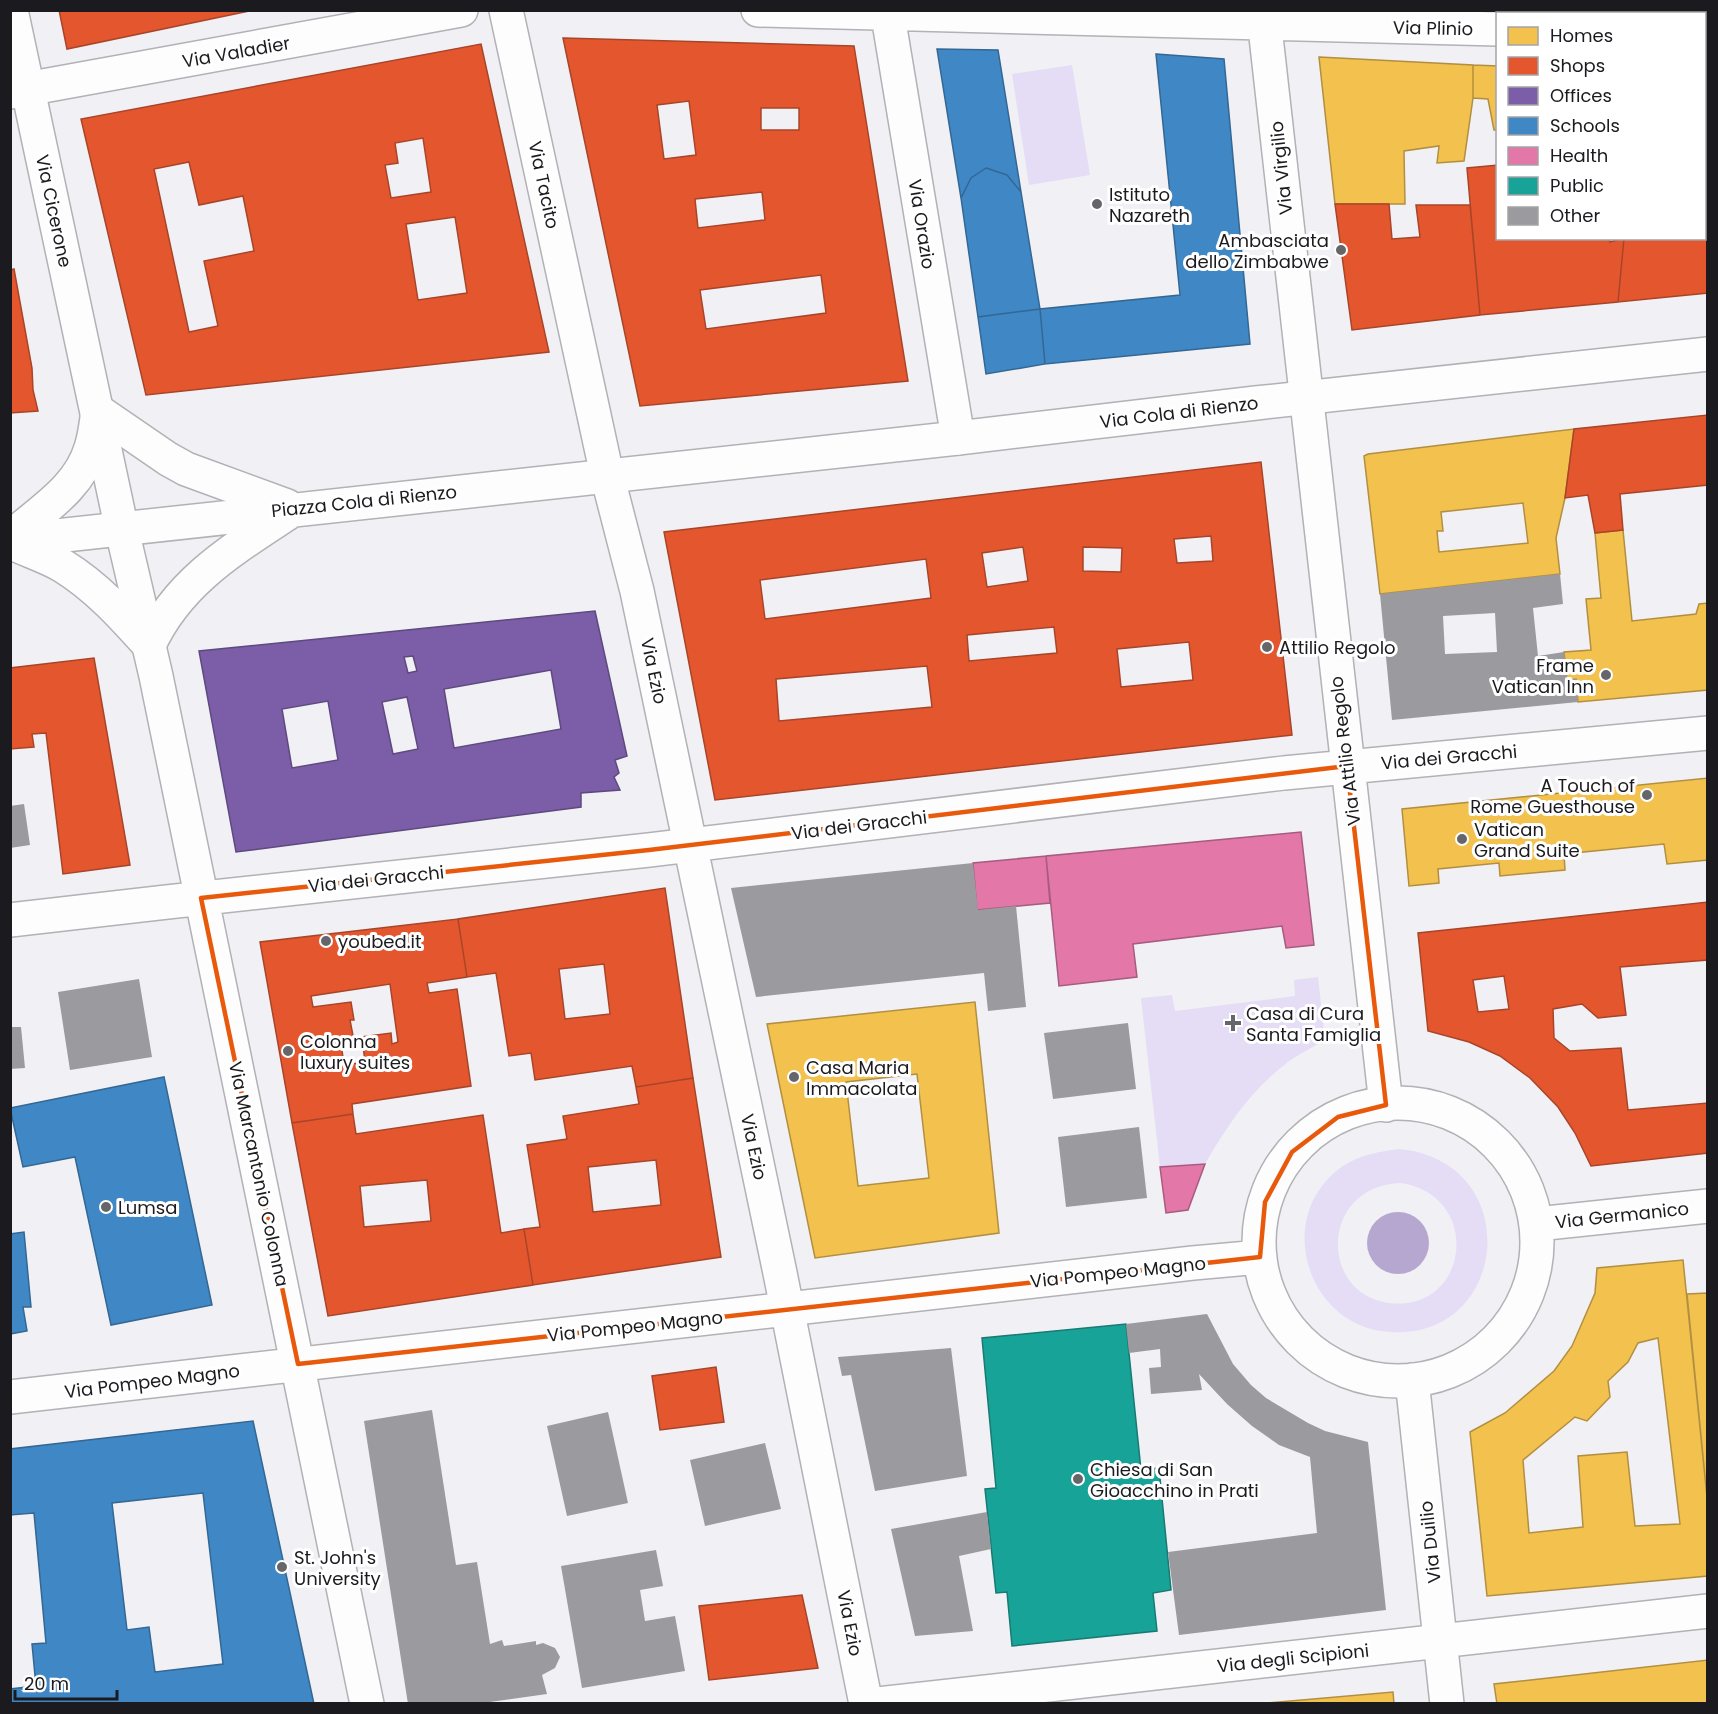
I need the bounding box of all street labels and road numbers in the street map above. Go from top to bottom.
street label: Via Plinio [1393,15,1473,41]
street label: Via Valadier [180,30,292,74]
street label: Via Virgilio [1264,120,1298,216]
street label: Via Tacito [523,139,565,231]
street label: Via Cicerone [30,152,78,270]
street label: Via Orazio [903,177,941,271]
street label: Via Cola di Rienzo [1098,390,1260,434]
street label: Piazza Cola di Rienzo [270,479,458,523]
street label: Via Ezio [635,636,673,706]
street label: Via Attilio Regolo [1323,675,1367,827]
street label: Via dei Gracchi [1380,739,1518,775]
street label: Via dei Gracchi [790,804,928,846]
street label: Via dei Gracchi [307,859,445,899]
street label: Via Marcantonio Colonna [223,1059,295,1289]
street label: Via Ezio [735,1112,773,1182]
street label: Via Germanico [1554,1196,1690,1234]
street label: Via Pompeo Magno [1029,1250,1207,1294]
street label: Via Pompeo Magno [546,1304,724,1348]
street label: Via Pompeo Magno [63,1358,241,1404]
street label: Via Duilio [1413,1500,1447,1584]
street label: Via Ezio [831,1588,869,1658]
street label: Via degli Scipioni [1216,1638,1370,1678]

